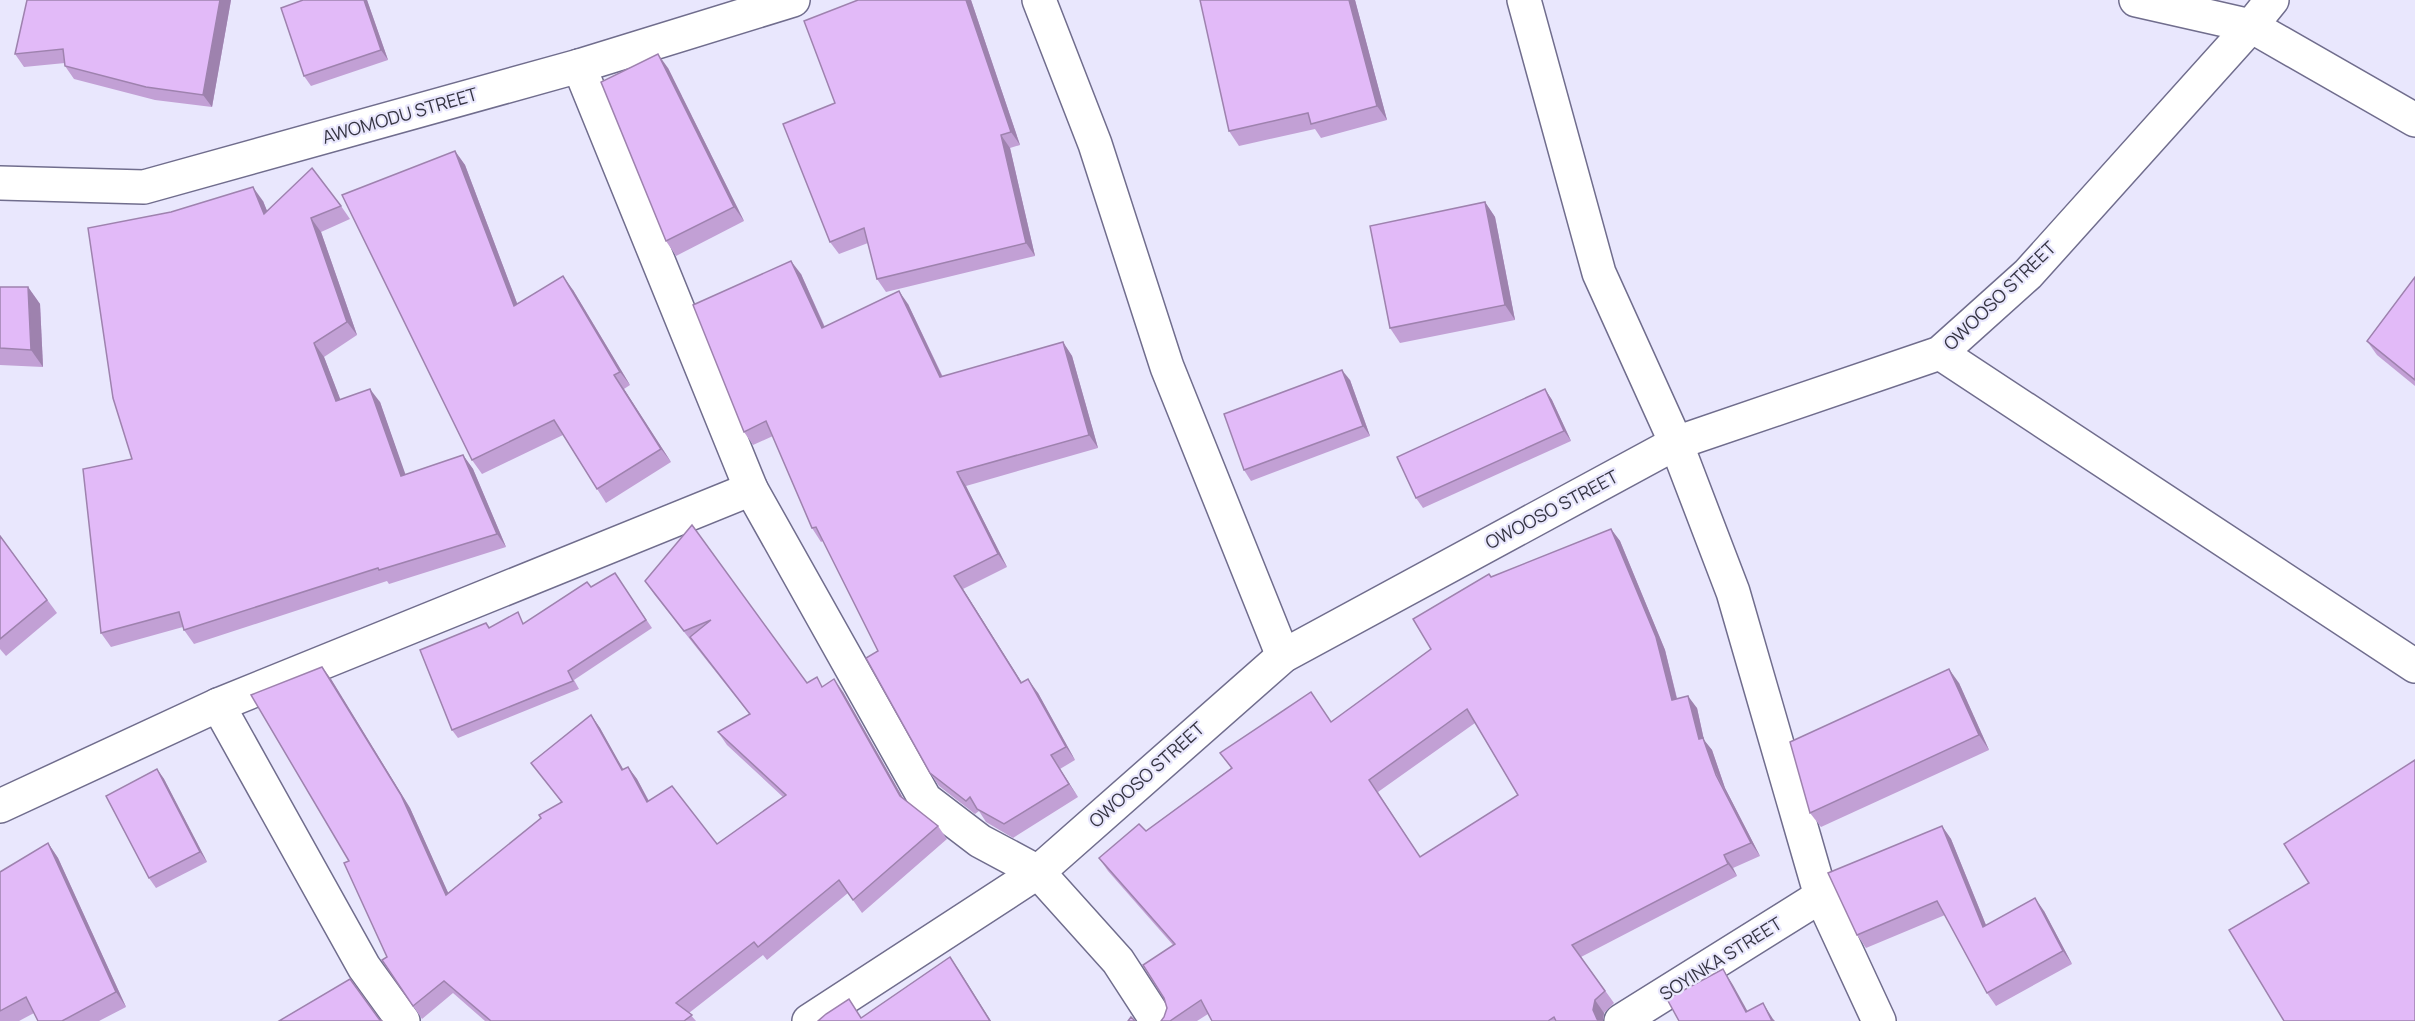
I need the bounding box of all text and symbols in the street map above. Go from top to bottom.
street label: AWOMODU STREET [319,81,480,149]
street label: OWOOSO STREET [1938,235,2061,355]
street label: OWOOSO STREET [1481,464,1622,554]
street label: OWOOSO STREET [1084,716,1209,832]
street label: SOYINKA STREET [1655,911,1786,1005]

